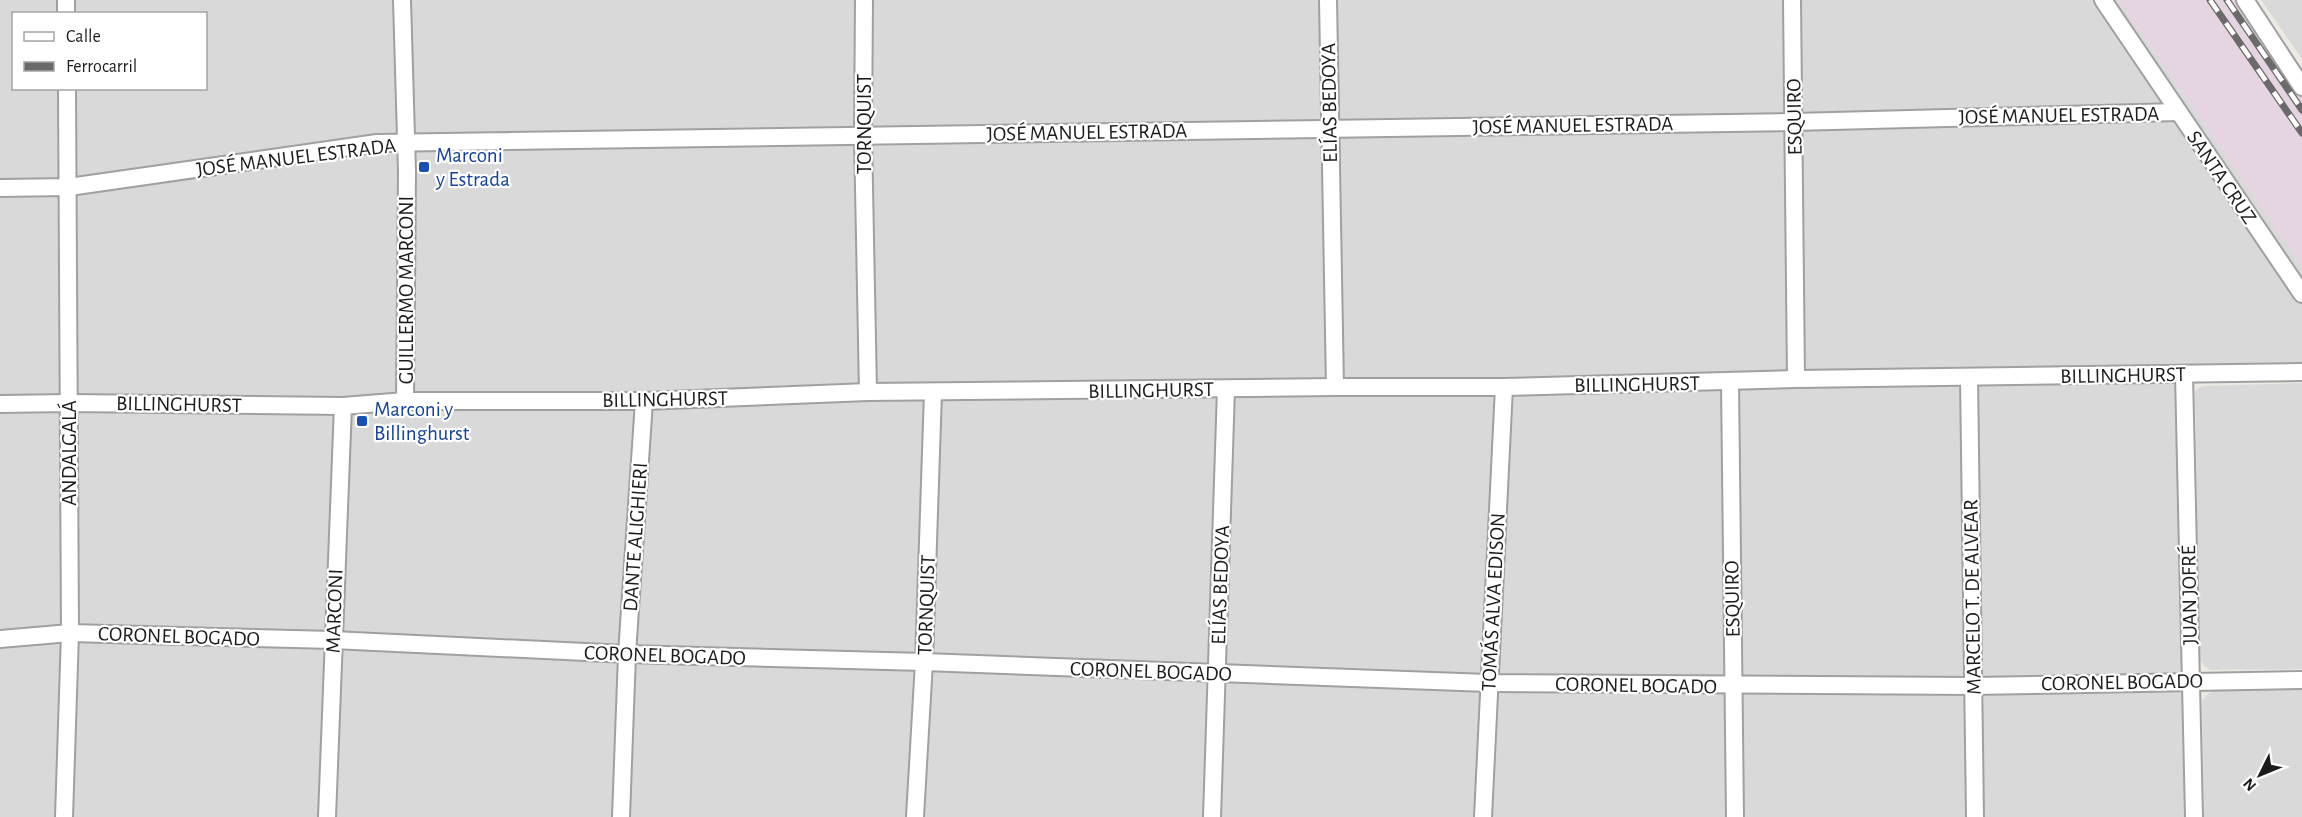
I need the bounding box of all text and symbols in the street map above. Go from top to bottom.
legend [12,12,207,90]
text: Calle [66,28,101,46]
street label: ELÍAS BEDOYA [1316,43,1341,163]
text: Ferrocarril [66,58,137,76]
street label: TORNQUIST [854,74,875,174]
street label: ESQUIRO [1783,78,1806,156]
street label: JOSÉ MANUEL ESTRADA [1958,101,2160,128]
street label: JOSÉ MANUEL ESTRADA [1472,111,1674,138]
street label: JOSÉ MANUEL ESTRADA [986,118,1188,145]
street label: SANTA CRUZ [2183,127,2260,228]
street label: JOSÉ MANUEL ESTRADA [195,133,397,180]
place label: Marconi y Estrada [435,145,510,190]
marker: Marconi y Estrada [417,160,431,174]
street label: GUILLERMO MARCONI [396,196,417,384]
street label: BILLINGHURST [2060,364,2186,387]
street label: BILLINGHURST [1574,373,1700,396]
street label: BILLINGHURST [1088,379,1214,402]
street label: BILLINGHURST [602,388,728,411]
street label: BILLINGHURST [116,393,242,416]
place label: Marconi y Billinghurst [374,399,470,444]
street label: ANDALGALÁ [57,400,80,506]
marker: Marconi y Billinghurst [355,414,369,428]
street label: DANTE ALIGHIERI [620,462,651,612]
street label: MARCELO T. DE ALVEAR [1960,499,1985,695]
street label: TOMÁS ALVA EDISON [1476,512,1509,692]
street label: ELÍAS BEDOYA [1206,525,1233,645]
street label: JUAN JOFRÉ [2176,545,2201,645]
street label: TORNQUIST [914,554,939,656]
street label: ESQUIRO [1721,560,1744,638]
street label: MARCONI [323,568,346,654]
street label: CORONEL BOGADO [98,623,260,650]
street label: CORONEL BOGADO [584,642,746,669]
street label: CORONEL BOGADO [1070,658,1232,685]
street label: CORONEL BOGADO [2041,671,2203,694]
street label: CORONEL BOGADO [1555,674,1717,697]
north arrow [2230,745,2290,805]
text: N [2240,775,2259,794]

